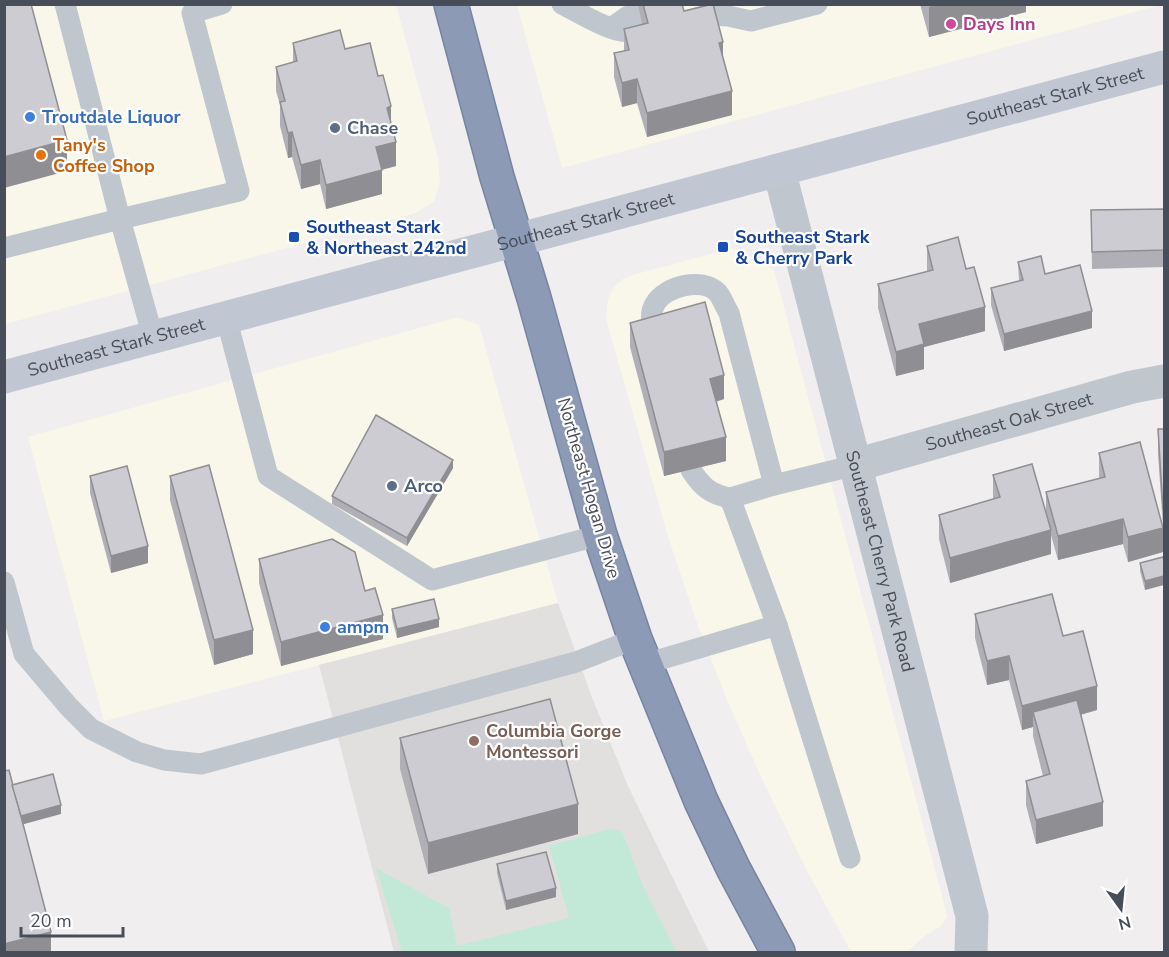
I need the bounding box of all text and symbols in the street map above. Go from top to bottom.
place label: Days Inn [963,12,1036,36]
marker: Days Inn [944,17,958,31]
street label: Southeast Stark Street [964,61,1147,131]
place label: Troutdale Liquor [42,105,181,129]
marker: Troutdale Liquor [23,110,37,124]
place label: Chase [347,116,398,140]
marker: Chase [328,121,342,135]
place label: Tany's Coffee Shop [53,133,155,178]
marker: Tany's Coffee Shop [34,148,48,162]
street label: Southeast Stark Street [494,186,678,257]
place label: Southeast Stark & Northeast 242nd [306,215,467,260]
place label: Southeast Stark & Cherry Park [735,225,870,270]
marker: Southeast Stark & Northeast 242nd [287,230,301,244]
marker: Southeast Stark & Cherry Park [716,240,730,254]
street label: Southeast Stark Street [25,312,208,382]
street label: Southeast Oak Street [923,387,1096,457]
street label: Northeast Hogan Drive [552,395,626,581]
street label: Southeast Cherry Park Road [840,448,920,675]
place label: Arco [404,474,443,498]
marker: Arco [385,479,399,493]
place label: ampm [337,615,389,639]
marker: ampm [318,620,332,634]
place label: Columbia Gorge Montessori [486,719,621,764]
marker: Columbia Gorge Montessori [467,734,481,748]
north arrow [1091,879,1151,939]
scale bar [21,900,123,938]
text: 20 m [30,909,72,933]
text: N [1116,910,1133,935]

